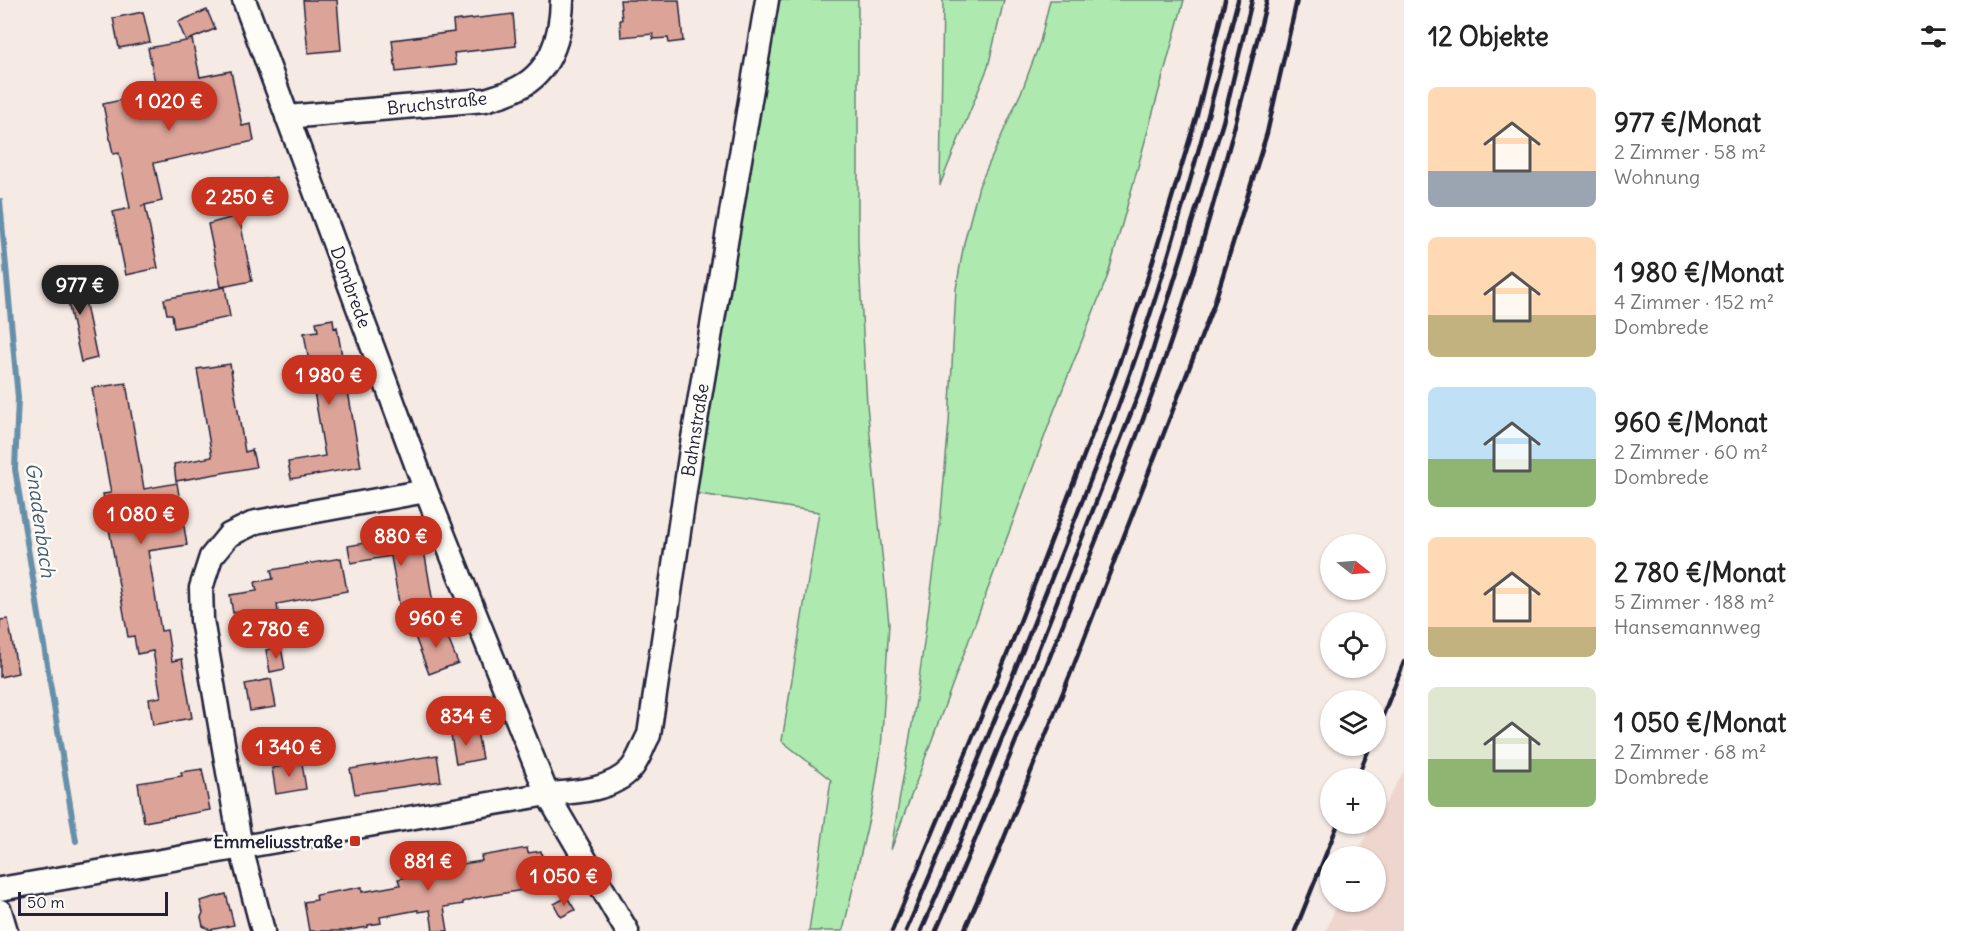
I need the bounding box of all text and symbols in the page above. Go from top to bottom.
text: 12 Objekte [1428,20,1549,53]
icon: filters [1917,20,1950,53]
pin: 1 020 € [114,81,224,132]
street label: Bruchstraße [386,86,488,120]
text: 1 020 € [135,88,203,113]
text: 977 €/Monat [1614,106,1761,139]
icon: home [1476,111,1548,183]
text: 2 Zimmer · 58 m² [1614,139,1766,164]
text: Wohnung [1614,164,1700,189]
pin: 2 250 € [185,177,295,228]
text: 2 250 € [206,184,274,209]
street label: Dombrede [326,243,376,331]
text: 1 980 €/Monat [1614,256,1784,289]
icon: home [1476,261,1548,333]
pin: 977 € [38,265,122,316]
text: 977 € [56,272,104,297]
text: 4 Zimmer · 152 m² [1614,289,1774,314]
text: Dombrede [1614,314,1709,339]
pin: 1 980 € [274,355,384,406]
text: 1 980 € [296,362,362,387]
street label: Bahnstraße [676,382,714,478]
text: 960 €/Monat [1614,406,1768,439]
icon: home [1476,411,1548,483]
text: 2 Zimmer · 60 m² [1614,439,1768,464]
water label: Gnadenbach [21,461,61,579]
text: Dombrede [1614,464,1709,489]
pin: 1 080 € [86,494,196,545]
text: 1 080 € [107,501,175,526]
pin: 880 € [359,516,443,567]
text: 880 € [374,523,428,548]
north arrow [1320,534,1386,600]
map controls [1320,534,1386,912]
text: 2 780 €/Monat [1614,556,1786,589]
icon: home [1476,561,1548,633]
text: 5 Zimmer · 188 m² [1614,589,1775,614]
pin: 960 € [394,598,478,649]
text: 960 € [409,605,463,630]
pin: 2 780 € [221,609,331,660]
button: locate [1320,612,1386,678]
text: Hansemannweg [1614,614,1761,639]
text: 2 780 € [242,616,310,641]
button: layers [1320,690,1386,756]
pin: 834 € [424,696,508,747]
text: 834 € [440,703,492,728]
text: 1 050 €/Monat [1614,706,1786,739]
icon: home [1476,711,1548,783]
pin: 1 340 € [234,727,344,778]
text: 1 340 € [256,734,322,759]
text: 2 Zimmer · 68 m² [1614,739,1766,764]
text: Dombrede [1614,764,1709,789]
button: + [1320,768,1386,834]
place label: Emmeliusstraße [213,830,343,853]
marker: Emmeliusstraße [348,834,362,848]
pin: 881 € [386,841,470,892]
button: − [1320,846,1386,912]
text: 881 € [404,848,452,873]
pin: 1 050 € [509,856,619,907]
text: 1 050 € [530,863,598,888]
scale bar [18,889,168,916]
text: 50 m [27,892,65,912]

